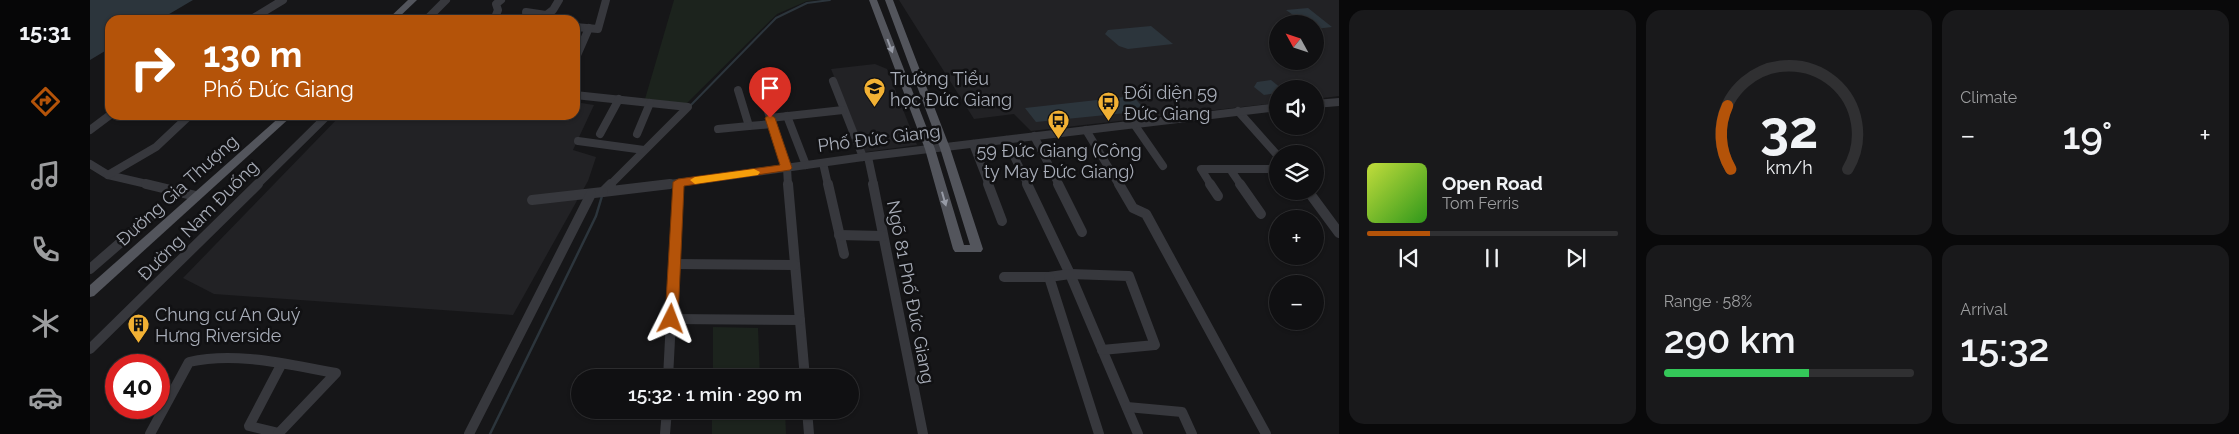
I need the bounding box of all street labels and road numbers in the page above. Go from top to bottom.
street label: Phố Đức Giang [816,120,942,156]
street label: Đường Gia Thượng [112,130,242,250]
street label: Đường Nam Đuống [134,156,262,284]
street label: Ngõ 81 Phố Đức Giang [883,198,939,386]

